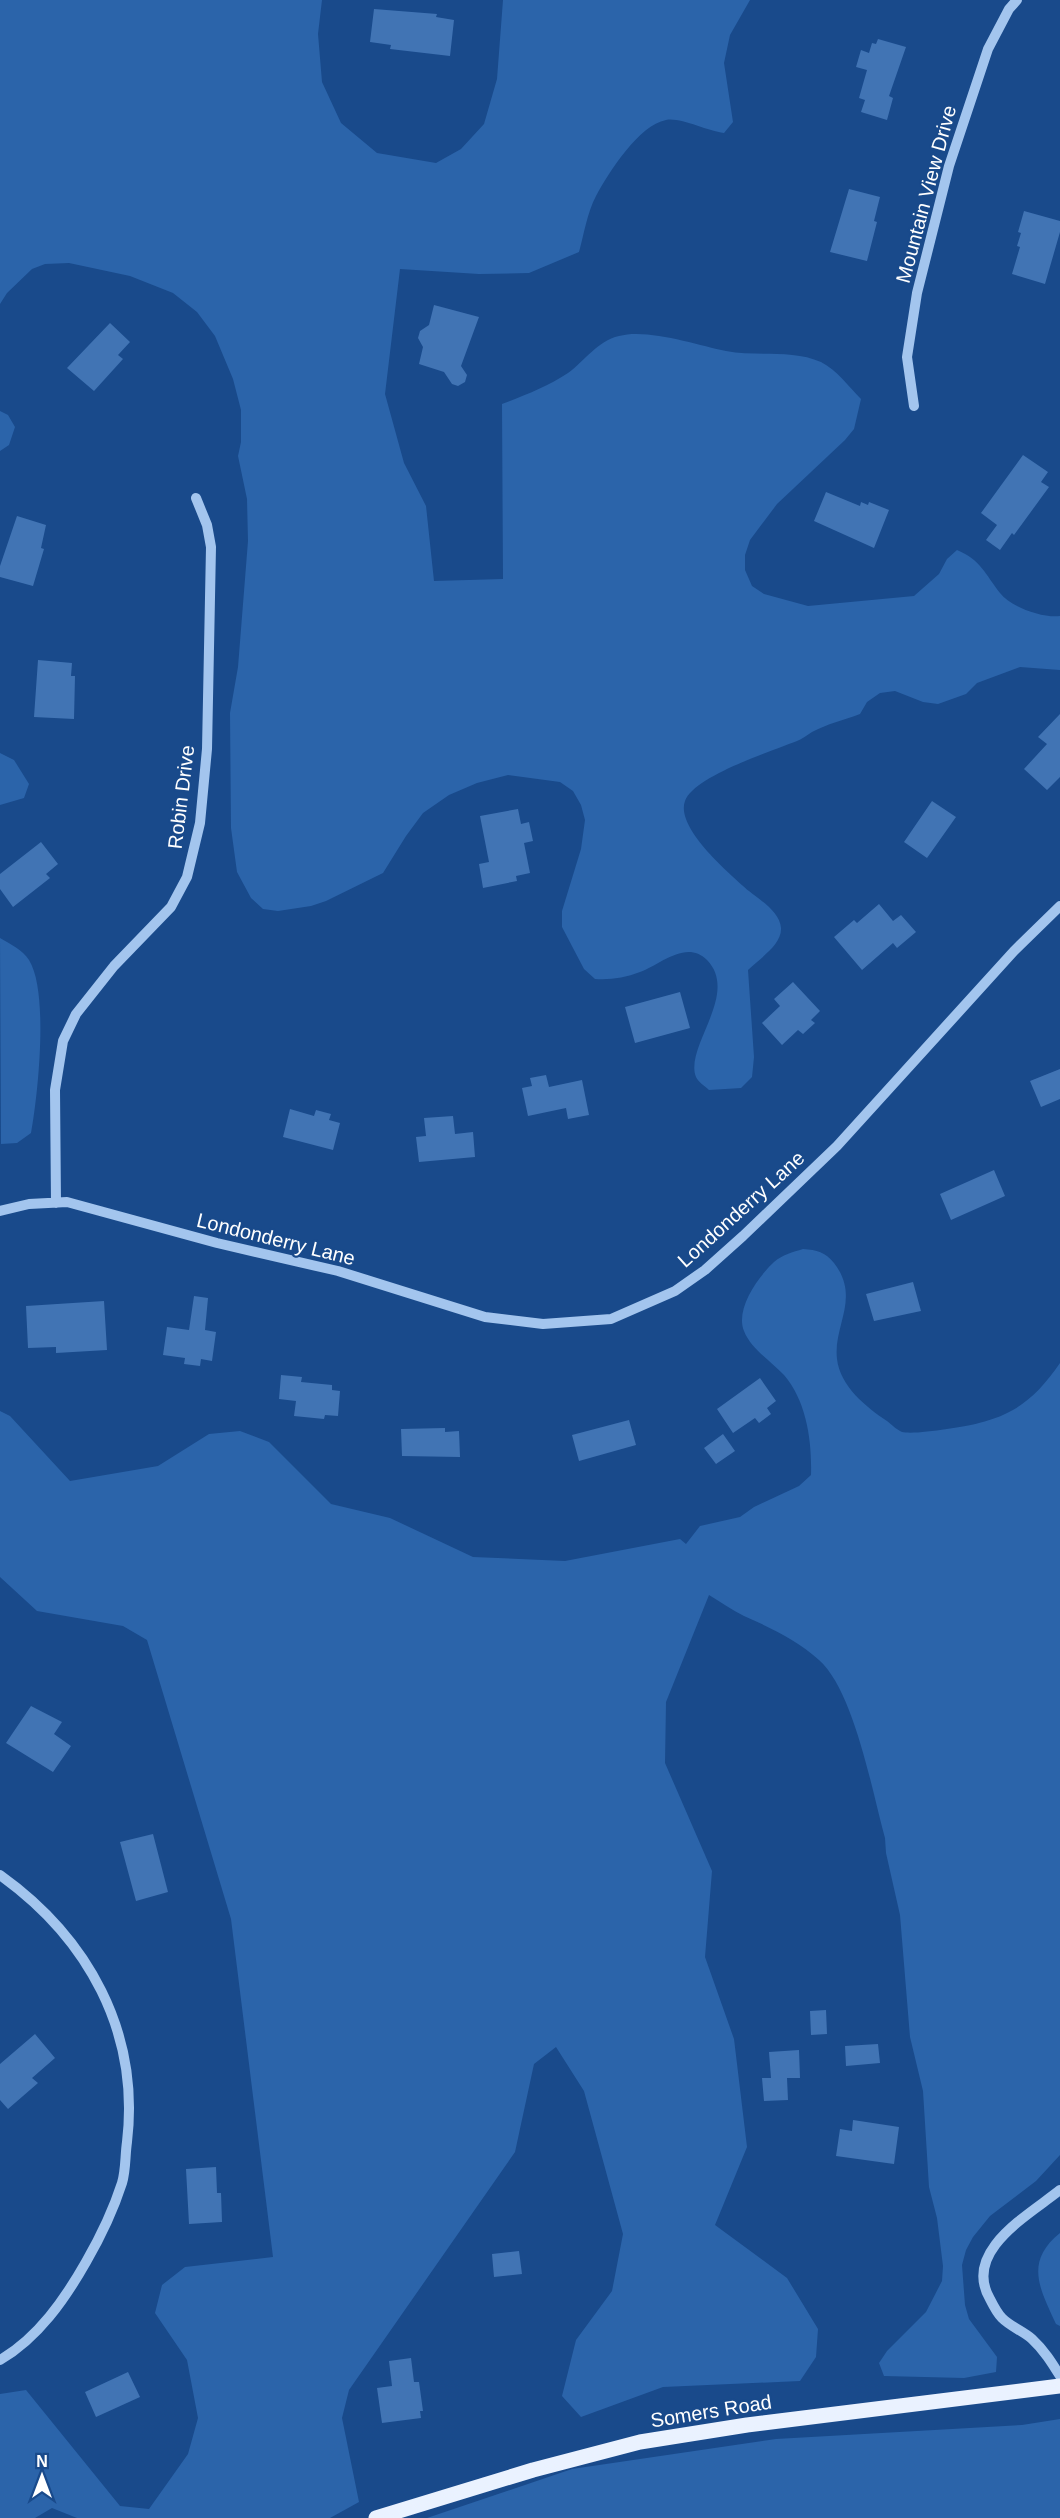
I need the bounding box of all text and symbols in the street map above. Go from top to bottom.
street label: Mountain View Drive [892,103,960,285]
street label: Robin Drive [164,744,198,850]
street label: Londonderry Lane [673,1147,809,1271]
street label: Londonderry Lane [195,1209,357,1269]
street label: Somers Road [649,2391,773,2431]
north arrow [12,2446,72,2506]
text: N [36,2453,48,2470]

